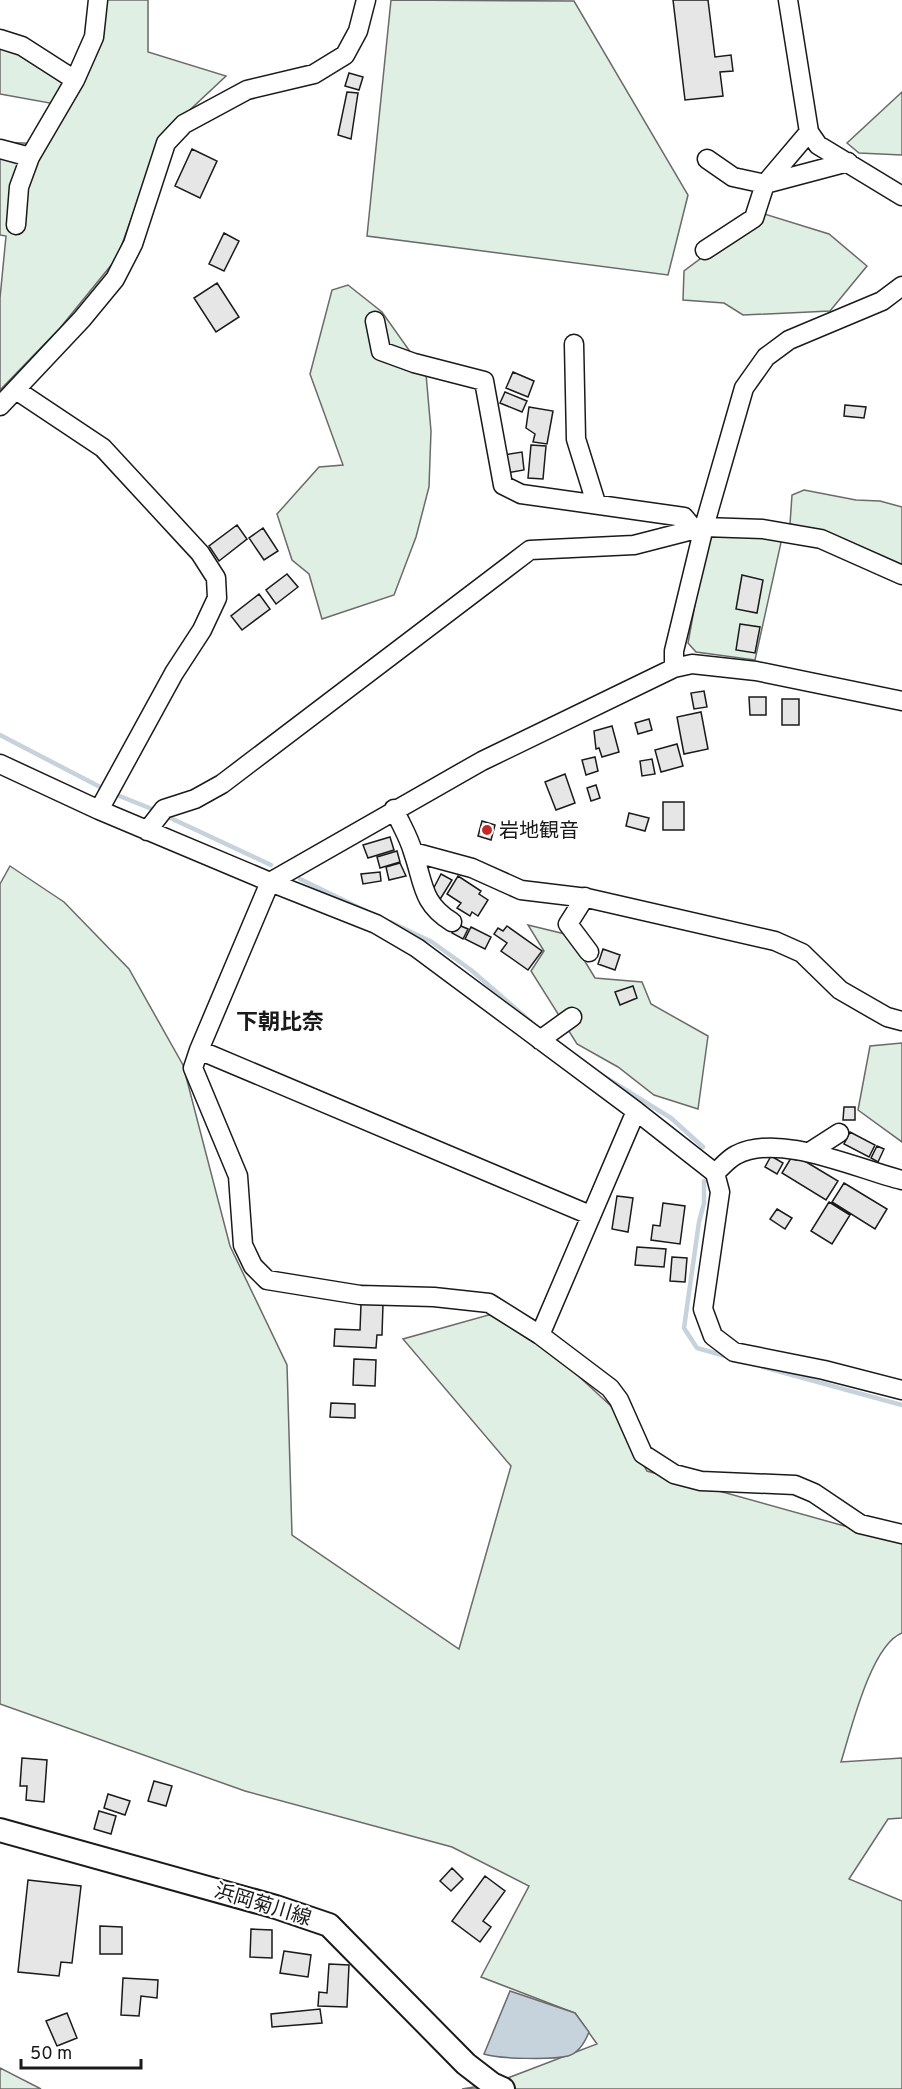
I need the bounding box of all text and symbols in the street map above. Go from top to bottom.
place label: 岩地観音 [499,819,579,845]
marker: 岩地観音 [480,823,494,837]
district label: 下朝比奈 [236,1010,324,1037]
street label: 浜岡菊川線 [211,1879,314,1933]
scale bar [21,2032,141,2070]
text: 50 m [30,2043,72,2066]

